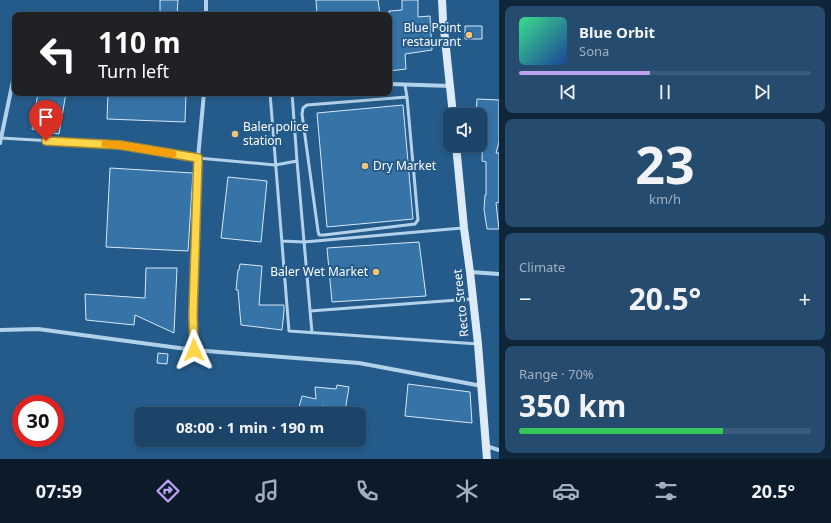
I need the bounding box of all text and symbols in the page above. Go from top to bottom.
place label: Blue Point restaurant [402,19,462,50]
text: Blue Orbit [579,22,655,42]
text: 110 m [98,23,181,61]
icon: left [32,28,84,80]
marker: Blue Point restaurant [464,30,474,40]
text: Sona [579,42,609,60]
text: Turn left [98,59,169,83]
icon: previous [557,81,579,103]
icon: pause [654,81,676,103]
icon: next [751,81,773,103]
pin [29,100,63,141]
icon: arrive [35,106,57,128]
map controls [443,108,487,152]
button: sound [443,108,487,152]
place label: Baler police station [243,118,309,149]
text: 23 [635,128,695,199]
marker: Baler police station [230,129,240,139]
place label: Dry Market [373,157,437,174]
marker: Dry Market [360,161,370,171]
text: km/h [649,190,681,208]
text: Climate [519,258,565,276]
place label: Baler Wet Market [270,263,369,280]
marker: Baler Wet Market [371,267,381,277]
street label: Recto Street [448,268,473,338]
text: 20.5° [629,278,701,319]
text: − [519,283,532,313]
text: + [798,283,811,313]
position arrow [173,329,215,371]
text: Range · 70% [519,365,594,383]
text: 350 km [519,385,626,426]
speed limit sign: 30 [12,395,64,447]
text: 08:00 · 1 min · 190 m [176,417,324,437]
icon: directions [154,477,182,505]
icon: music [253,477,281,505]
icon: phone [353,477,381,505]
icon: climate [453,477,481,505]
icon: car [552,477,580,505]
icon: filters [652,477,680,505]
text: 07:59 [36,479,82,503]
text: 20.5° [752,479,795,503]

